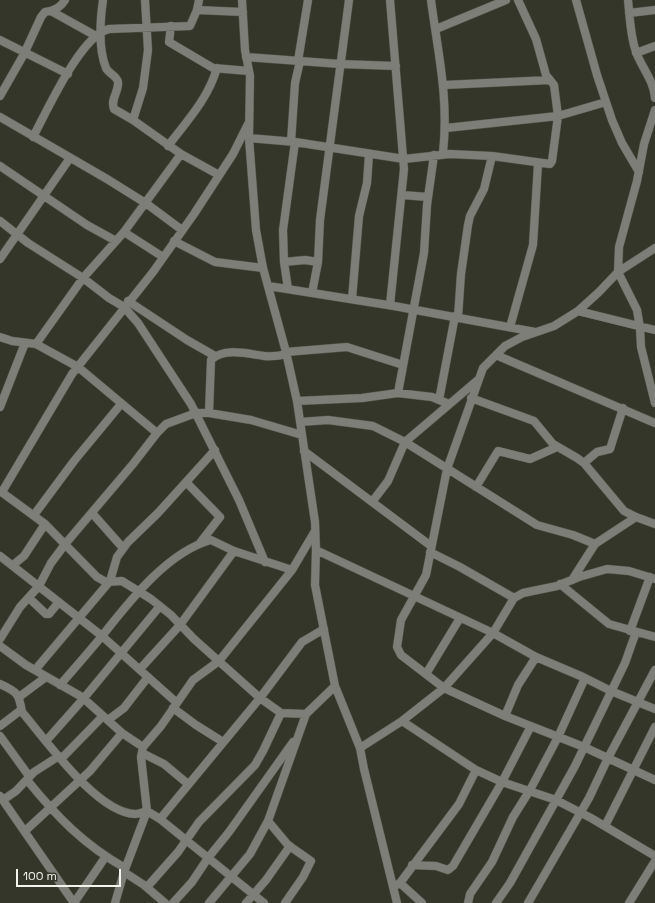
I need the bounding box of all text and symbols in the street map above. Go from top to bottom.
scale bar [18,861,123,887]
text: 100 m [23,868,57,884]

